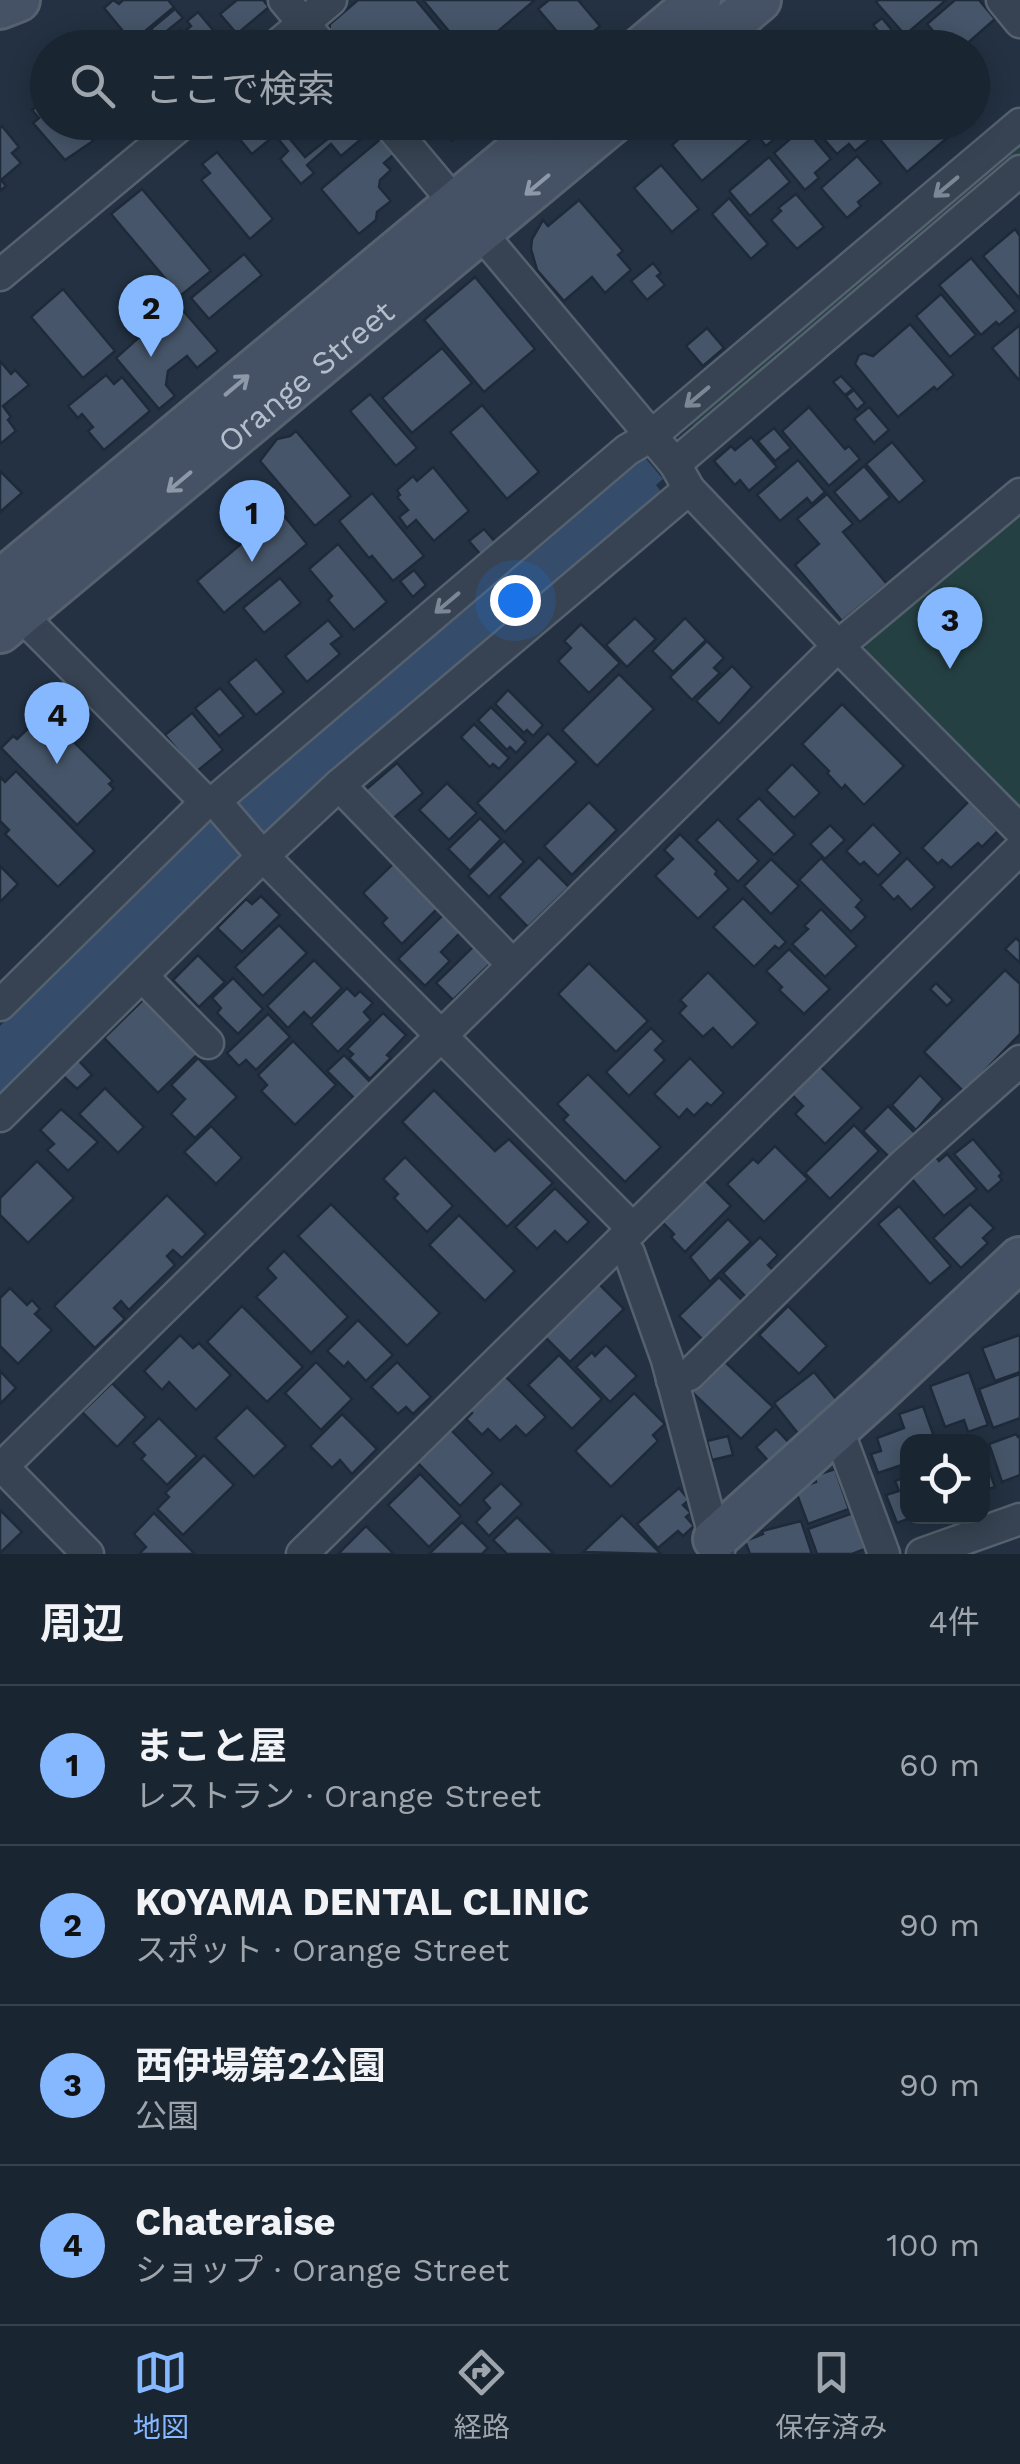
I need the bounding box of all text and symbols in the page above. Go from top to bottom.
search box [30,30,990,140]
icon: search [65,58,120,113]
text: ここで検索 [145,67,335,111]
one-way arrow [524,174,550,196]
one-way arrow [933,176,959,198]
pin: 2 [118,274,184,357]
street label: Orange Street [210,292,402,461]
one-way arrow [223,374,249,396]
one-way arrow [685,386,711,408]
one-way arrow [167,471,193,493]
pin: 1 [220,480,284,562]
your location [490,575,541,626]
pin: 3 [918,586,982,669]
one-way arrow [434,592,460,614]
pin: 4 [24,682,90,764]
map controls [900,1434,990,1524]
button: locate [900,1434,990,1524]
text: 周辺 [40,1599,124,1648]
text: 4件 [928,1603,980,1641]
text: まこと屋 [135,1724,287,1768]
text: 1 [66,1746,79,1784]
text: 60 m [899,1746,980,1784]
text: レストラン · Orange Street [135,1777,541,1815]
text: KOYAMA DENTAL CLINIC [135,1880,589,1924]
text: 2 [63,1906,82,1944]
text: 90 m [899,1906,980,1944]
text: スポット · Orange Street [135,1931,509,1969]
text: 西伊場第2公園 [135,2044,386,2088]
text: 3 [63,2066,82,2104]
text: 90 m [899,2066,980,2104]
text: 公園 [135,2097,199,2135]
text: Chateraise [135,2200,336,2244]
text: 4 [62,2226,83,2264]
text: 100 m [886,2226,980,2264]
text: ショップ · Orange Street [135,2251,509,2289]
tab: 地図 [133,2345,189,2445]
tab: 経路 [454,2345,510,2445]
tab: 保存済み [775,2345,887,2445]

